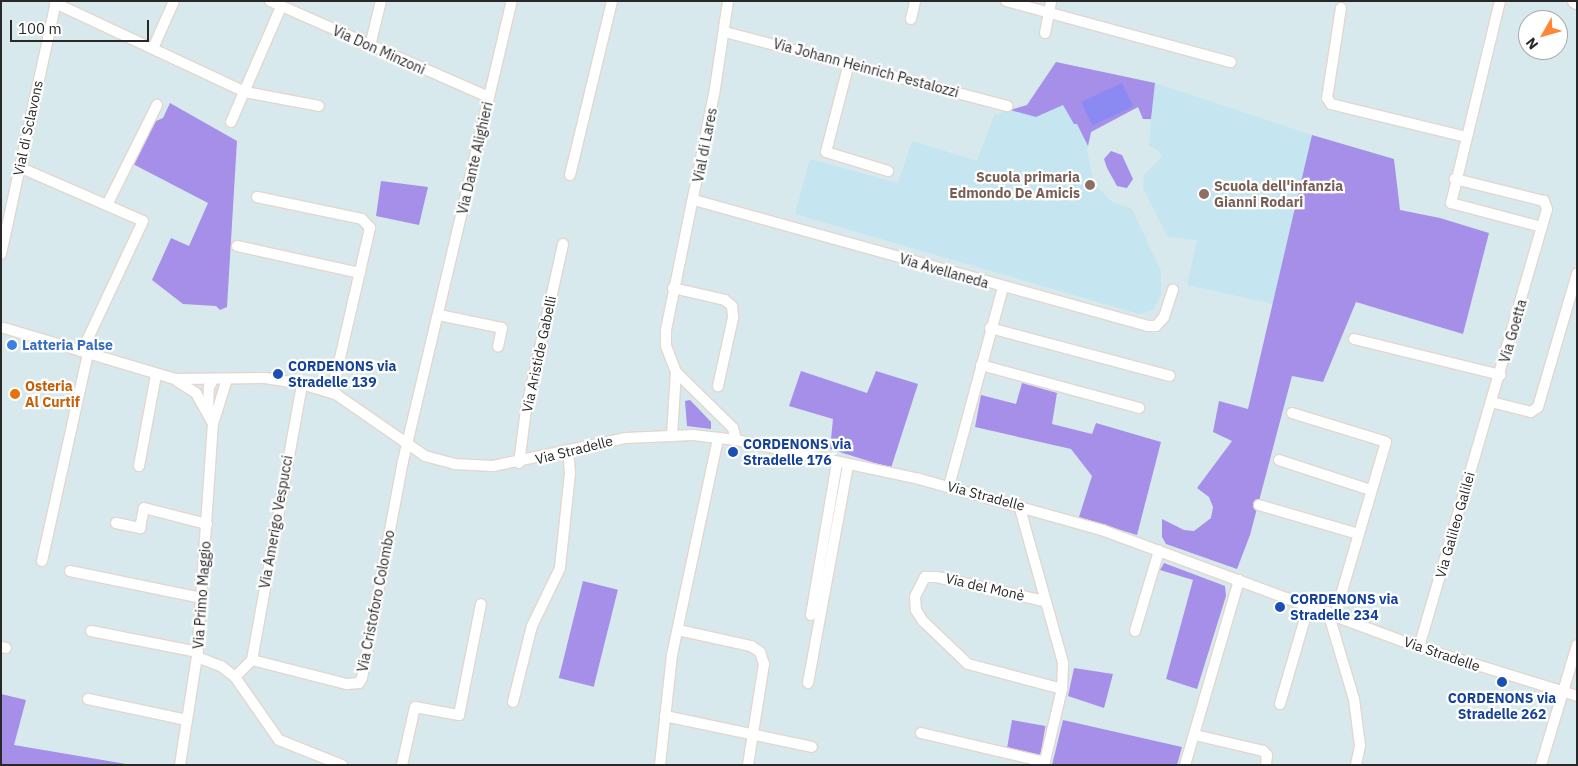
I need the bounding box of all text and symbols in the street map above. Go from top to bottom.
scale bar [12,10,151,42]
north arrow [1518,10,1568,60]
text: 100 m [18,19,62,38]
street label: Via Don Minzoni [330,22,428,78]
text: N [1522,34,1542,53]
street label: Via Johann Heinrich Pestalozzi [771,35,961,101]
street label: Vial di Sclavons [10,79,46,177]
street label: Via Dante Alighieri [454,100,496,216]
street label: Vial di Lares [690,106,720,184]
place label: Scuola primaria Edmondo De Amicis [949,169,1080,202]
place label: Scuola dell'infanzia Gianni Rodari [1214,178,1343,210]
marker: Scuola primaria Edmondo De Amicis [1084,179,1096,191]
marker: Scuola dell'infanzia Gianni Rodari [1198,188,1210,200]
street label: Via Avellaneda [897,250,991,292]
street label: Via Aristide Gabelli [518,294,560,414]
street label: Via Goetta [1496,297,1530,365]
place label: Latteria Palse [22,337,113,353]
marker: Latteria Palse [6,339,18,351]
place label: CORDENONS via Stradelle 139 [288,358,396,391]
marker: CORDENONS via Stradelle 139 [272,368,284,380]
place label: Osteria Al Curtif [25,378,80,411]
marker: Osteria Al Curtif [9,388,21,400]
street label: Via Stradelle [533,432,615,468]
place label: CORDENONS via Stradelle 176 [743,436,851,468]
marker: CORDENONS via Stradelle 176 [727,446,739,458]
street label: Via Amerigo Vespucci [256,454,296,590]
street label: Via Galileo Galilei [1432,470,1478,580]
street label: Via Stradelle [945,478,1027,514]
street label: Via Cristoforo Colombo [354,529,398,673]
street label: Via Primo Maggio [190,540,214,650]
street label: Via del Monè [944,570,1026,604]
place label: CORDENONS via Stradelle 234 [1290,591,1398,624]
marker: CORDENONS via Stradelle 234 [1274,601,1286,613]
street label: Via Stradelle [1402,633,1482,675]
marker: CORDENONS via Stradelle 262 [1496,676,1508,688]
place label: CORDENONS via Stradelle 262 [1448,690,1556,722]

